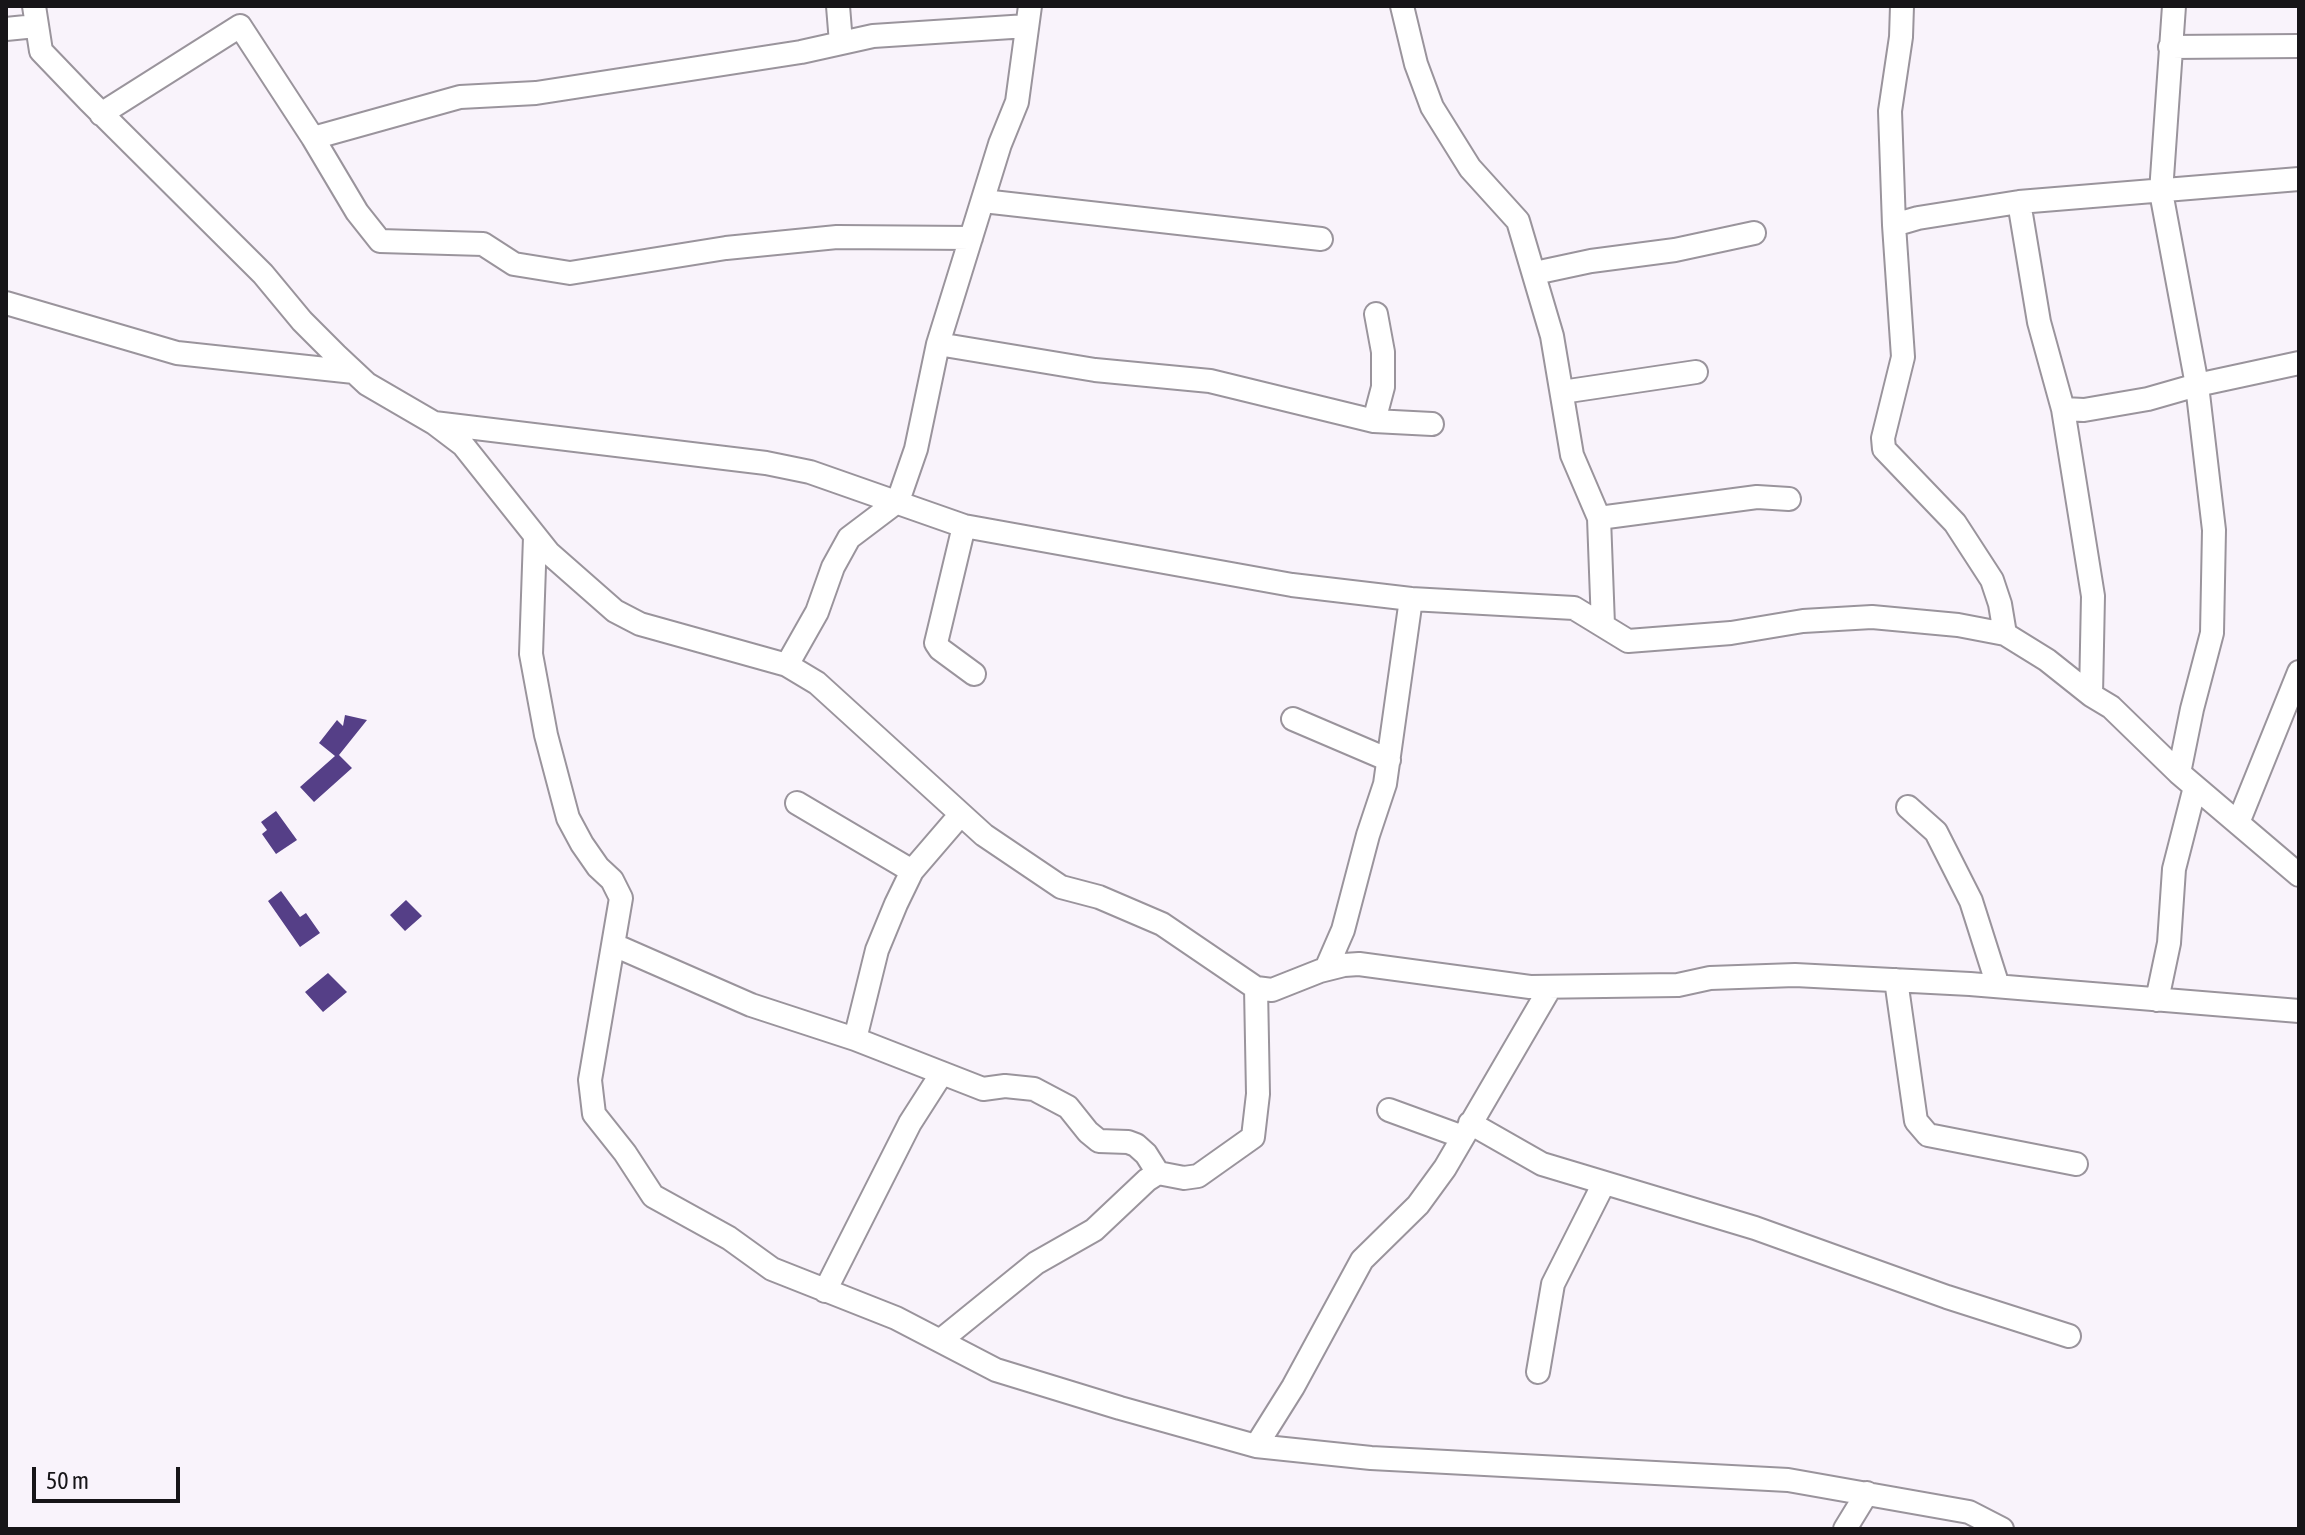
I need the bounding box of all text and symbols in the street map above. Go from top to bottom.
scale bar [36,1451,184,1501]
text: 50 m [46,1467,89,1494]

